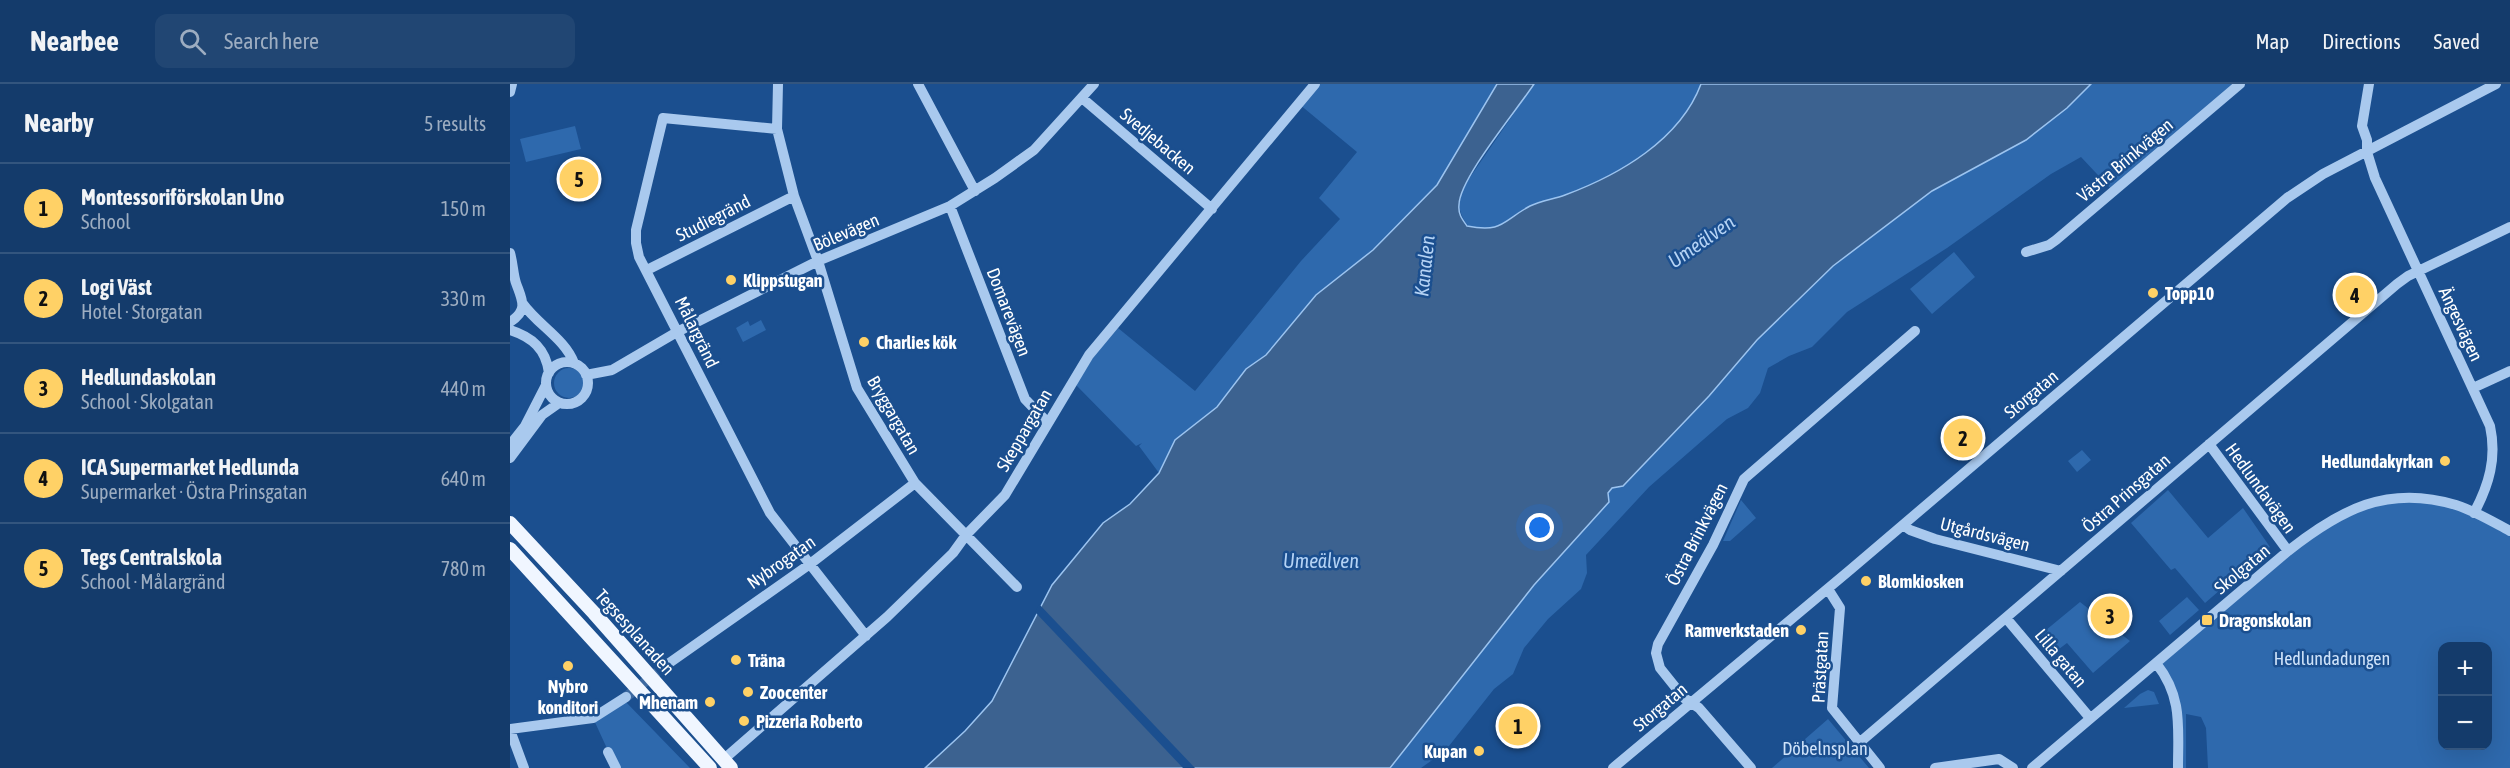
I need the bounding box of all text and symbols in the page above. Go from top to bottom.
search box [155,14,575,68]
text: Nearbee [30,25,119,57]
icon: search [176,25,209,58]
text: Search here [224,28,319,54]
text: Map [2255,29,2289,53]
text: Directions [2322,29,2401,53]
text: Saved [2434,29,2480,53]
street label: Svedjebacken [1116,104,1200,178]
text: Nearby [24,108,94,138]
text: 5 results [424,112,486,135]
street label: Västra Brinkvägen [2073,114,2177,206]
pin: 5 [560,156,598,202]
text: Montessoriförskolan Uno [81,184,284,210]
street label: Studiegränd [672,190,754,246]
text: 1 [39,197,48,220]
text: 150 m [441,197,486,220]
street label: Bölevägen [810,209,882,255]
text: School [81,210,131,233]
water label: Umeälven [1663,210,1739,272]
water label: Kanalen [1409,234,1439,298]
street label: Domarevägen [983,265,1035,359]
place label: Klippstugan [743,270,823,291]
pin: 4 [2336,272,2374,318]
marker: Klippstugan [724,273,738,287]
text: Logi Väst [81,274,152,300]
place label: Topp10 [2165,283,2214,304]
street label: Ängesvägen [2435,284,2487,364]
marker: Topp10 [2146,286,2160,300]
text: 2 [39,287,48,310]
text: 330 m [441,287,486,310]
street label: Målargränd [671,293,723,371]
text: Hotel · Storgatan [81,300,203,323]
place label: Charlies kök [876,332,957,353]
marker: Charlies kök [857,335,871,349]
text: Hedlundaskolan [81,364,216,390]
street label: Storgatan [2000,365,2062,423]
street label: Bryggargatan [863,372,925,458]
text: 3 [39,377,48,400]
text: 440 m [441,377,486,400]
street label: Skeppargatan [992,385,1056,475]
text: School · Skolgatan [81,390,214,413]
pin: 2 [1944,416,1982,460]
street label: Hedlundavägen [2221,439,2301,537]
street label: Östra Prinsgatan [2078,449,2174,537]
place label: Hedlundakyrkan [2321,451,2433,472]
text: ICA Supermarket Hedlunda [81,454,299,480]
marker: Hedlundakyrkan [2438,454,2452,468]
text: 4 [39,467,48,490]
text: 640 m [441,467,486,490]
street label: Östra Brinkvägen [1662,479,1732,589]
text: Supermarket · Östra Prinsgatan [81,480,307,503]
your location [1525,513,1554,542]
street label: Utgårdsvägen [1938,513,2032,555]
street label: Nybrogatan [743,531,819,593]
street label: Skolgatan [2210,540,2274,598]
text: Tegs Centralskola [81,544,222,570]
water label: Umeälven [1283,549,1359,572]
text: 5 [39,557,48,580]
text: 780 m [441,557,486,580]
text: School · Målargränd [81,570,226,593]
place label: Blomkiosken [1878,571,1964,592]
marker: Blomkiosken [1859,574,1873,588]
street label: Tegsesplanaden [591,585,679,679]
pin: 3 [2090,594,2130,638]
place label: Dragonskolan [2219,610,2311,631]
marker: Dragonskolan [2200,613,2214,627]
place label: Ramverkstaden [1685,620,1789,641]
marker: Ramverkstaden [1794,623,1808,637]
street label: Lilla gatan [2031,625,2091,691]
street label: Prästgatan [1808,631,1832,703]
map controls [2438,642,2492,750]
button: + [2438,642,2492,696]
park label: Hedlundadungen [2274,648,2390,669]
place label: Träna [748,650,785,671]
marker: Träna [729,653,743,667]
marker: Nybro konditori [561,659,575,673]
place label: Nybro konditori [538,676,598,718]
street label: Storgatan [1629,678,1691,736]
place label: Zoocenter [760,682,828,703]
marker: Zoocenter [741,685,755,699]
place label: Mhenam [639,692,698,713]
marker: Mhenam [703,695,717,709]
button: − [2438,696,2492,750]
pin: 1 [1498,704,1538,748]
place label: Pizzeria Roberto [756,711,863,732]
marker: Pizzeria Roberto [737,714,751,728]
park label: Döbelnsplan [1782,738,1868,759]
place label: Kupan [1424,741,1467,762]
marker: Kupan [1472,744,1486,758]

